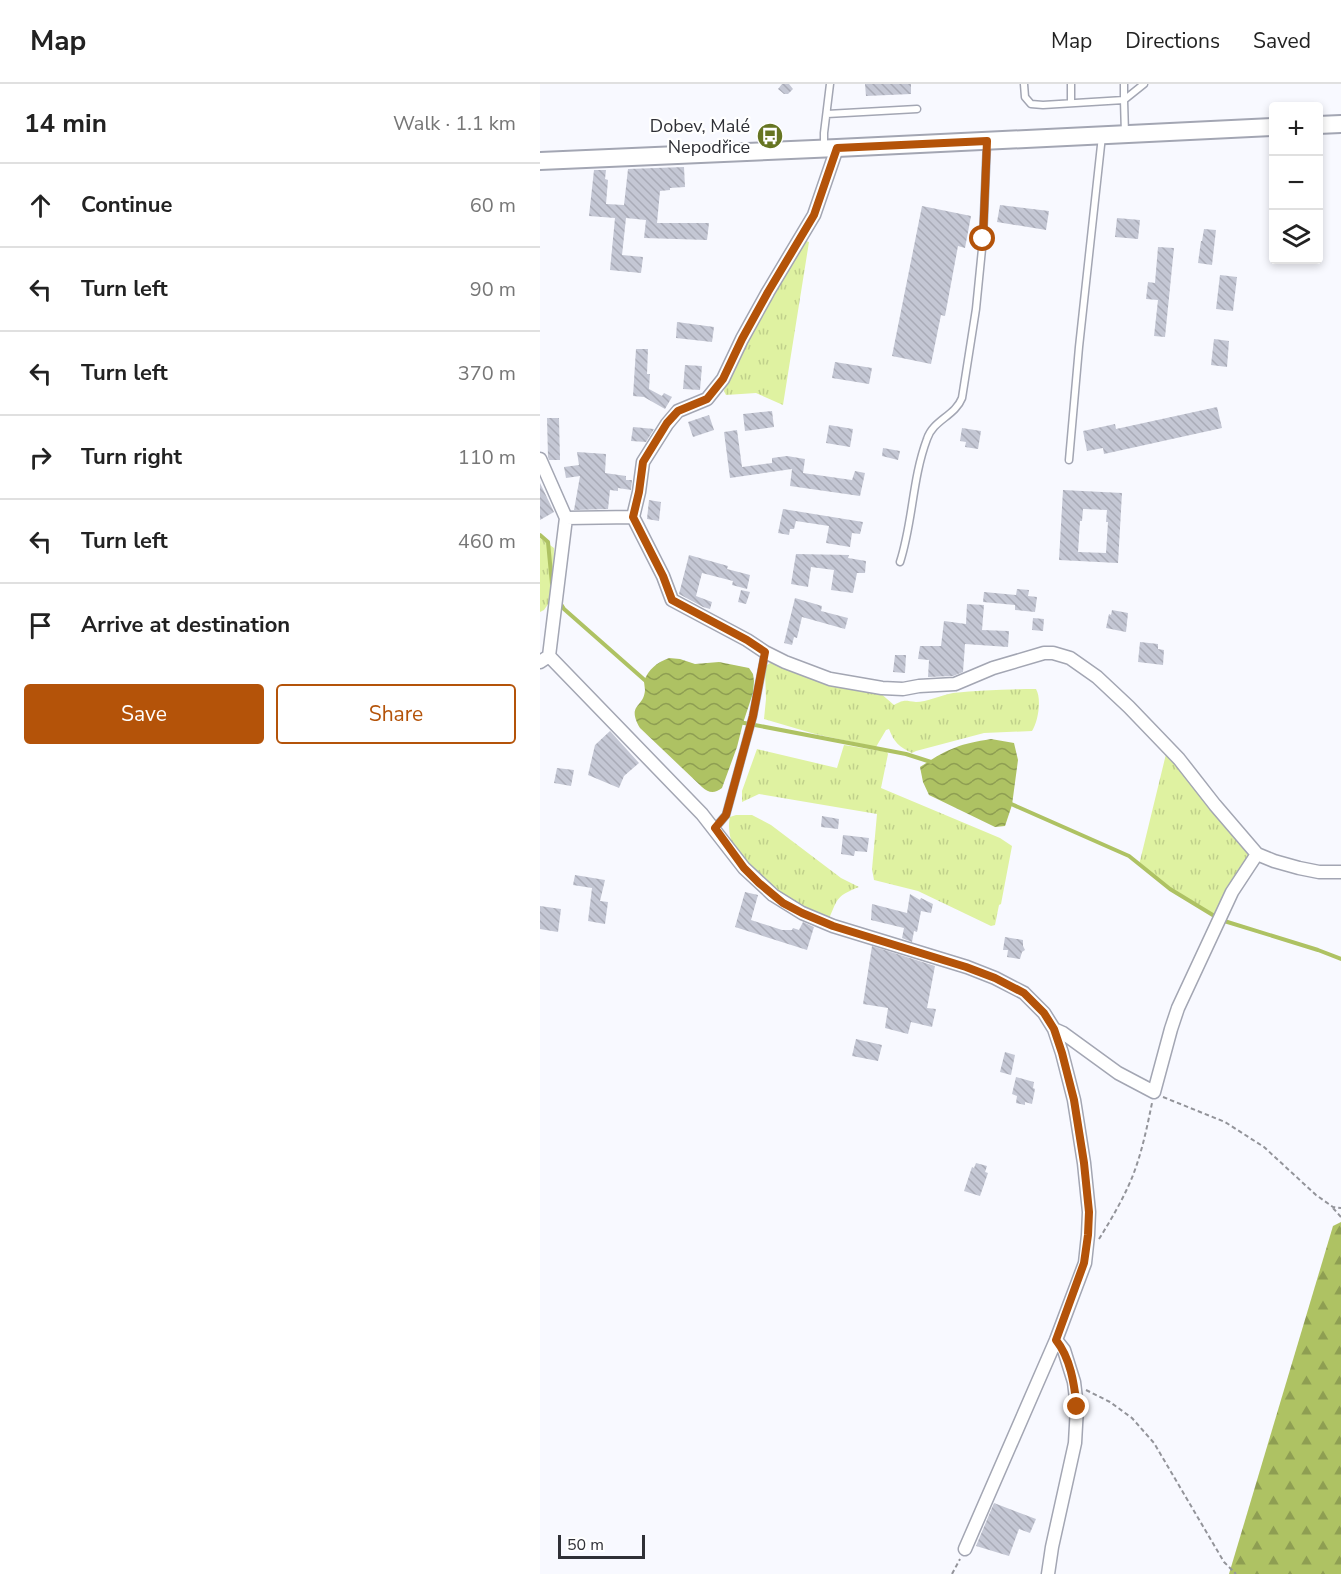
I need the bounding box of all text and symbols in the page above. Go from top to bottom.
text: Map [30,22,86,60]
text: Map [1051,27,1092,55]
text: Directions [1125,27,1220,55]
text: Saved [1253,27,1311,55]
map controls [1269,102,1323,264]
button: + [1269,102,1323,156]
text: 14 min [24,106,107,141]
text: Walk · 1.1 km [393,110,516,137]
place label: Dobev, Malé Nepodřice [650,114,750,159]
bus stop icon: Dobev, Malé Nepodřice [755,121,785,151]
button: − [1269,156,1323,210]
icon: ahead [24,189,57,222]
text: Continue [81,190,172,220]
text: 60 m [470,192,516,219]
button: layers [1269,210,1323,264]
route start [969,225,995,251]
icon: left [24,273,57,306]
text: Turn left [81,274,168,304]
text: 90 m [470,276,516,303]
icon: left [24,357,57,390]
text: Turn left [81,358,168,388]
text: 370 m [458,360,516,387]
icon: right [24,441,57,474]
text: Turn right [81,442,182,472]
text: 110 m [458,444,516,471]
icon: left [24,525,57,558]
text: Turn left [81,526,168,556]
text: 460 m [458,528,516,555]
icon: arrive [24,609,57,642]
text: Arrive at destination [81,610,290,640]
button: Save [24,684,264,744]
button: Share [276,684,516,744]
route end [1063,1393,1089,1419]
scale bar [558,1532,645,1560]
text: 50 m [567,1534,604,1556]

